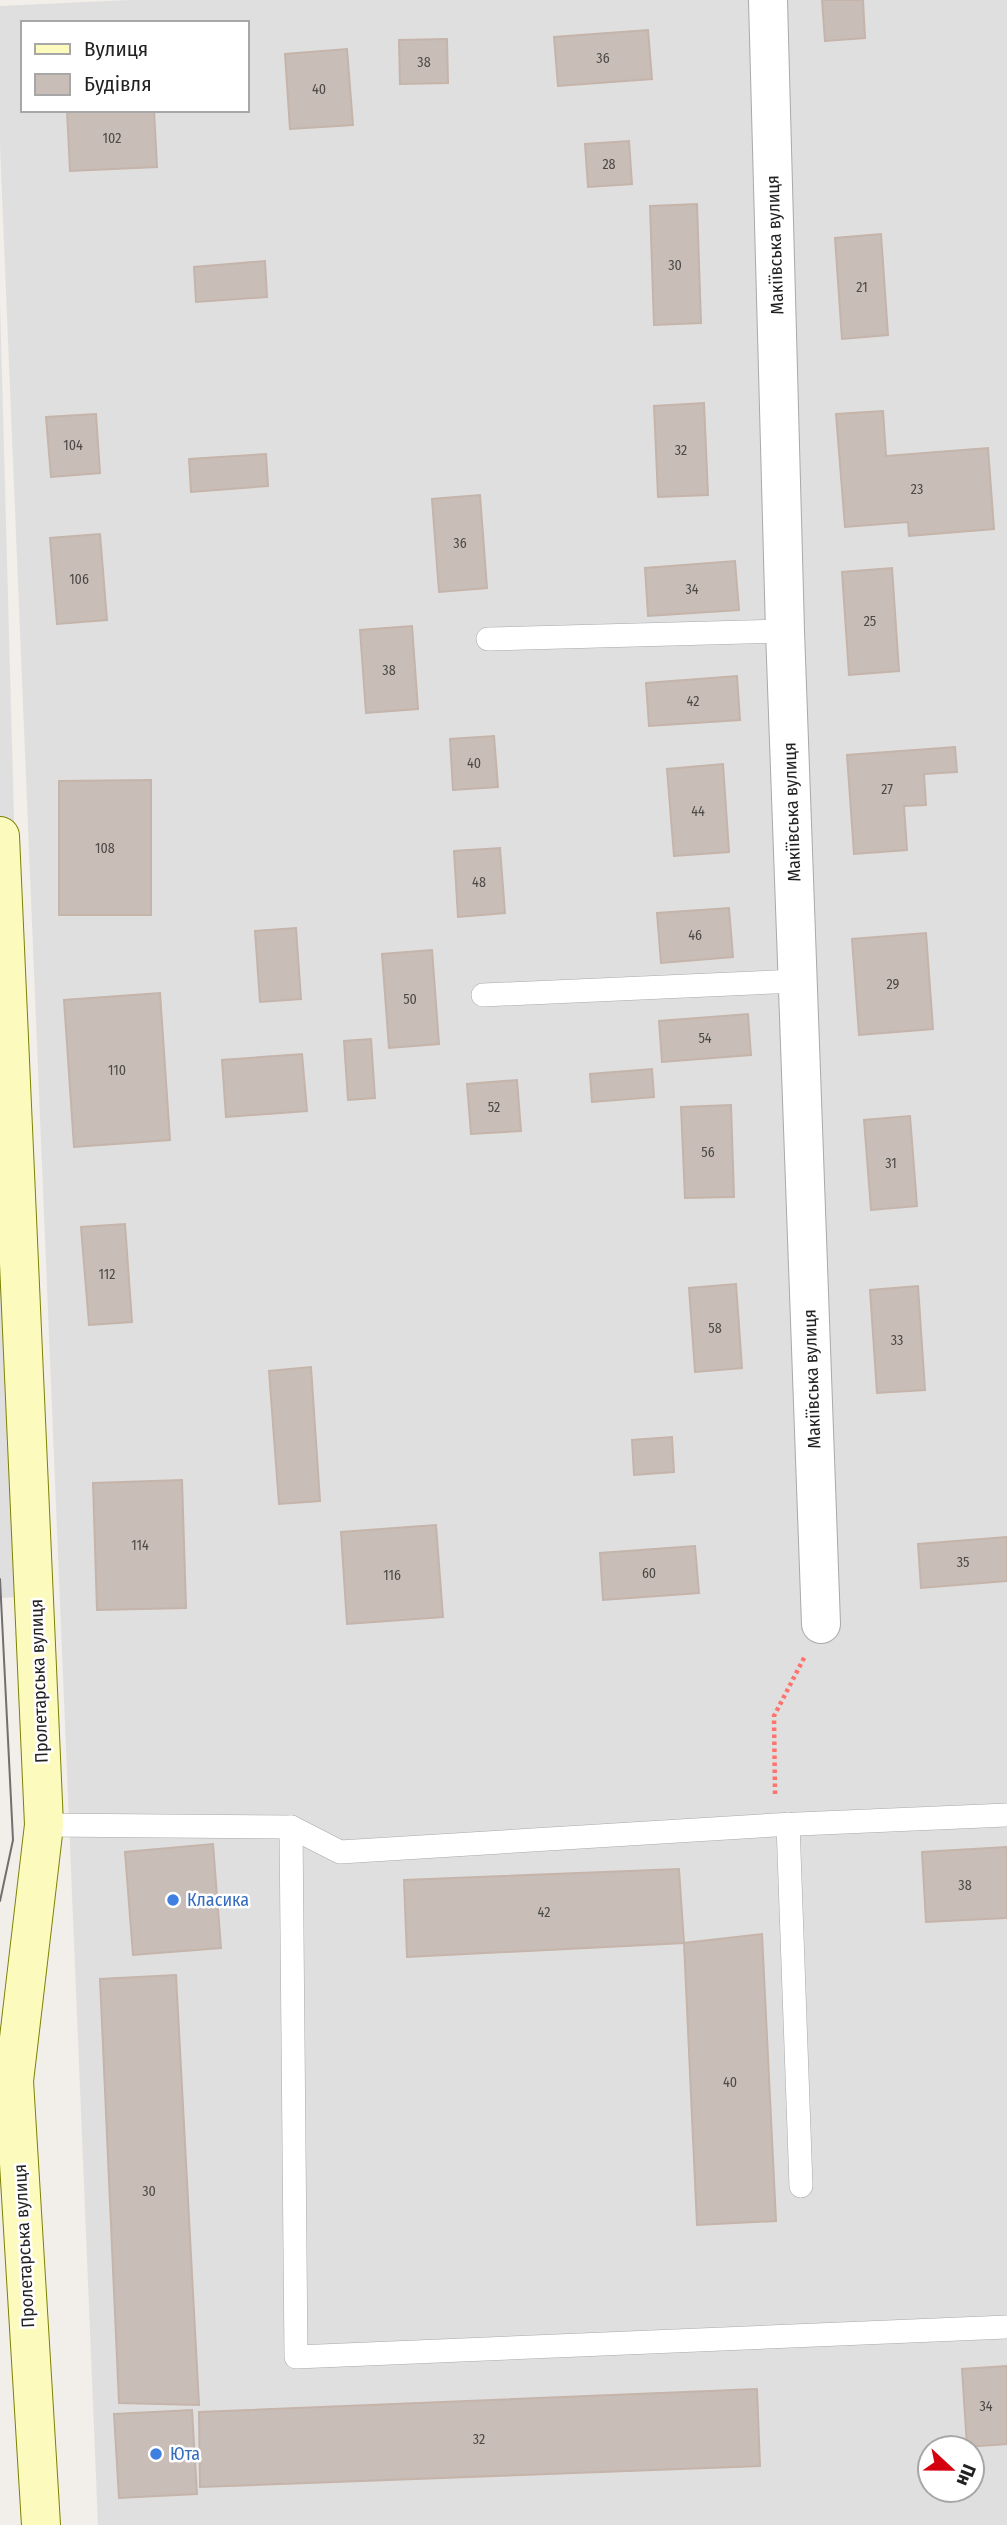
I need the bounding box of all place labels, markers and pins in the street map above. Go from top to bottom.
place label: Класика [187,1889,249,1911]
marker: Класика [165,1892,181,1908]
place label: Юта [170,2443,200,2465]
marker: Юта [148,2446,164,2462]

